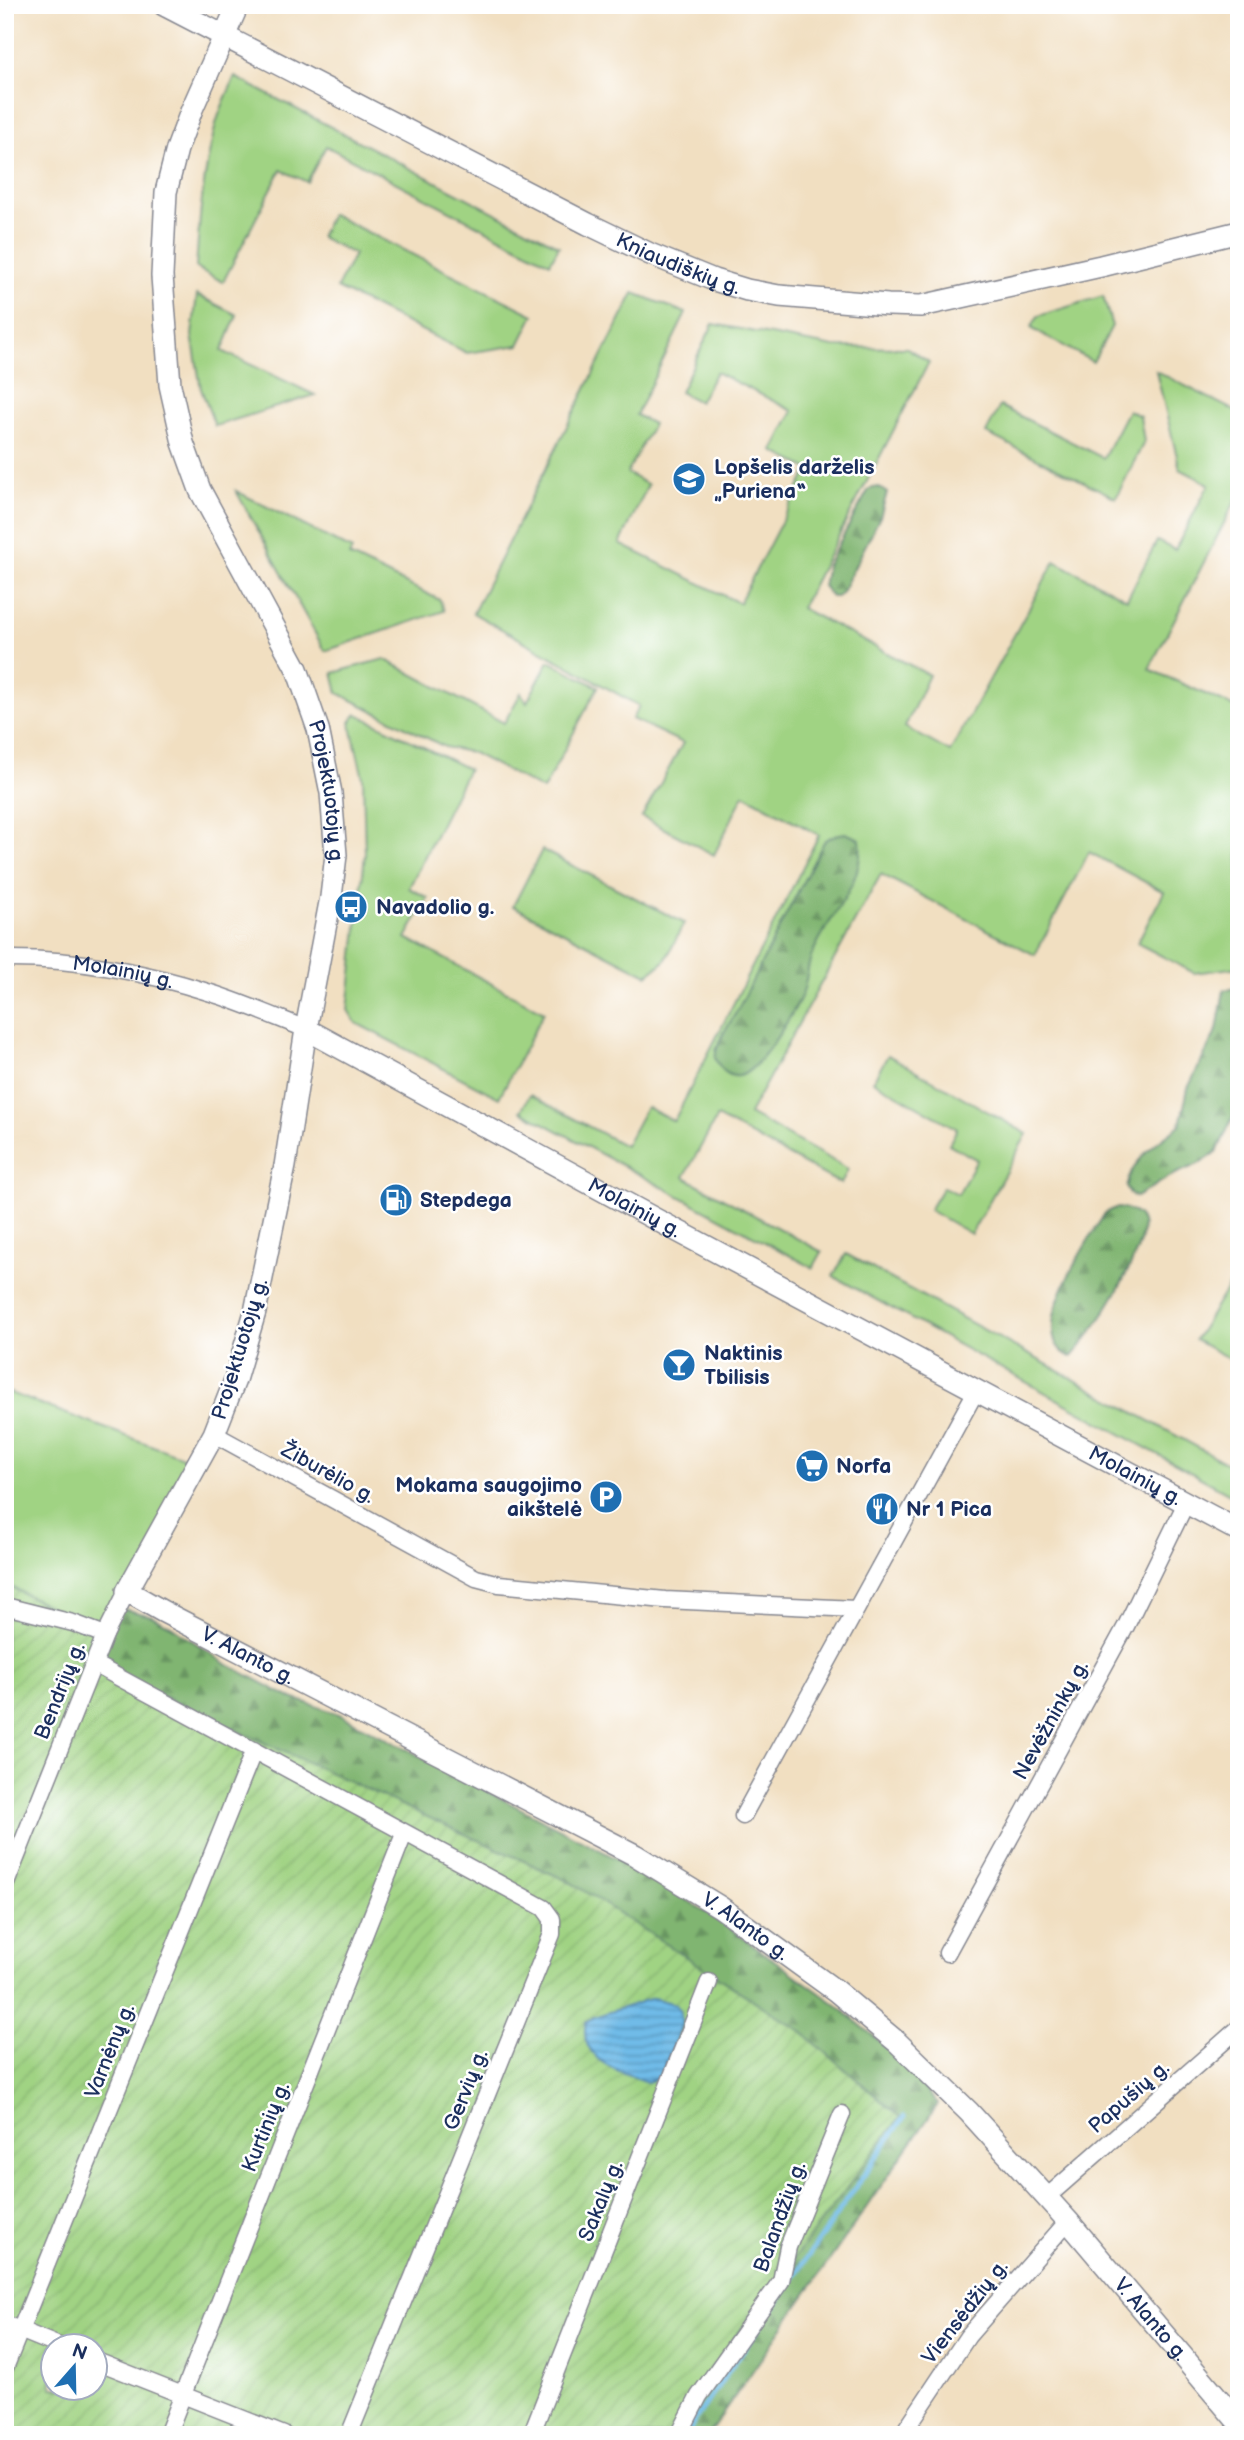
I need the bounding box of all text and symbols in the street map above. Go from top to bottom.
street label: Kniaudiškių g. [612,227,743,300]
place label: Lopšelis darželis „Puriena“ [714,455,875,504]
school or university icon: Lopšelis darželis „Puriena“ [670,460,708,498]
street label: Projektuotojų g. [303,716,349,866]
bus stop icon: Navadolio g. [332,888,370,926]
place label: Navadolio g. [376,895,494,920]
street label: Molainių g. [71,950,176,994]
street label: Molainių g. [584,1172,685,1243]
fuel station icon: Stepdega [377,1181,415,1219]
place label: Stepdega [420,1188,512,1213]
street label: Projektuotojų g. [207,1275,273,1423]
place label: Naktinis Tbilisis [704,1341,783,1390]
bar icon: Naktinis Tbilisis [660,1346,698,1384]
street label: Žiburėlio g. [276,1437,379,1509]
street label: Molainių g. [1084,1440,1186,1511]
supermarket icon: Norfa [793,1447,831,1485]
place label: Norfa [836,1454,891,1479]
place label: Mokama saugojimo aikštelė [395,1473,582,1522]
parking icon: Mokama saugojimo aikštelė [587,1478,625,1516]
restaurant icon: Nr 1 Pica [863,1490,901,1528]
place label: Nr 1 Pica [906,1497,992,1522]
street label: V. Alanto g. [197,1621,299,1690]
street label: Bendrijų g. [29,1639,91,1743]
street label: Nevėžninkų g. [1008,1656,1094,1784]
street label: V. Alanto g. [698,1887,794,1966]
street label: Varnėnų g. [80,2000,140,2102]
street label: Gervių g. [439,2046,493,2134]
street label: Papušių g. [1084,2055,1174,2139]
street label: Kurtinių g. [237,2078,295,2176]
street label: Sakalų g. [573,2157,629,2245]
street label: Balandžių g. [748,2158,812,2276]
street label: Viensėdžių g. [917,2255,1013,2369]
street label: V. Alanto g. [1109,2272,1193,2366]
north arrow [38,2332,108,2402]
text: N [69,2339,90,2366]

